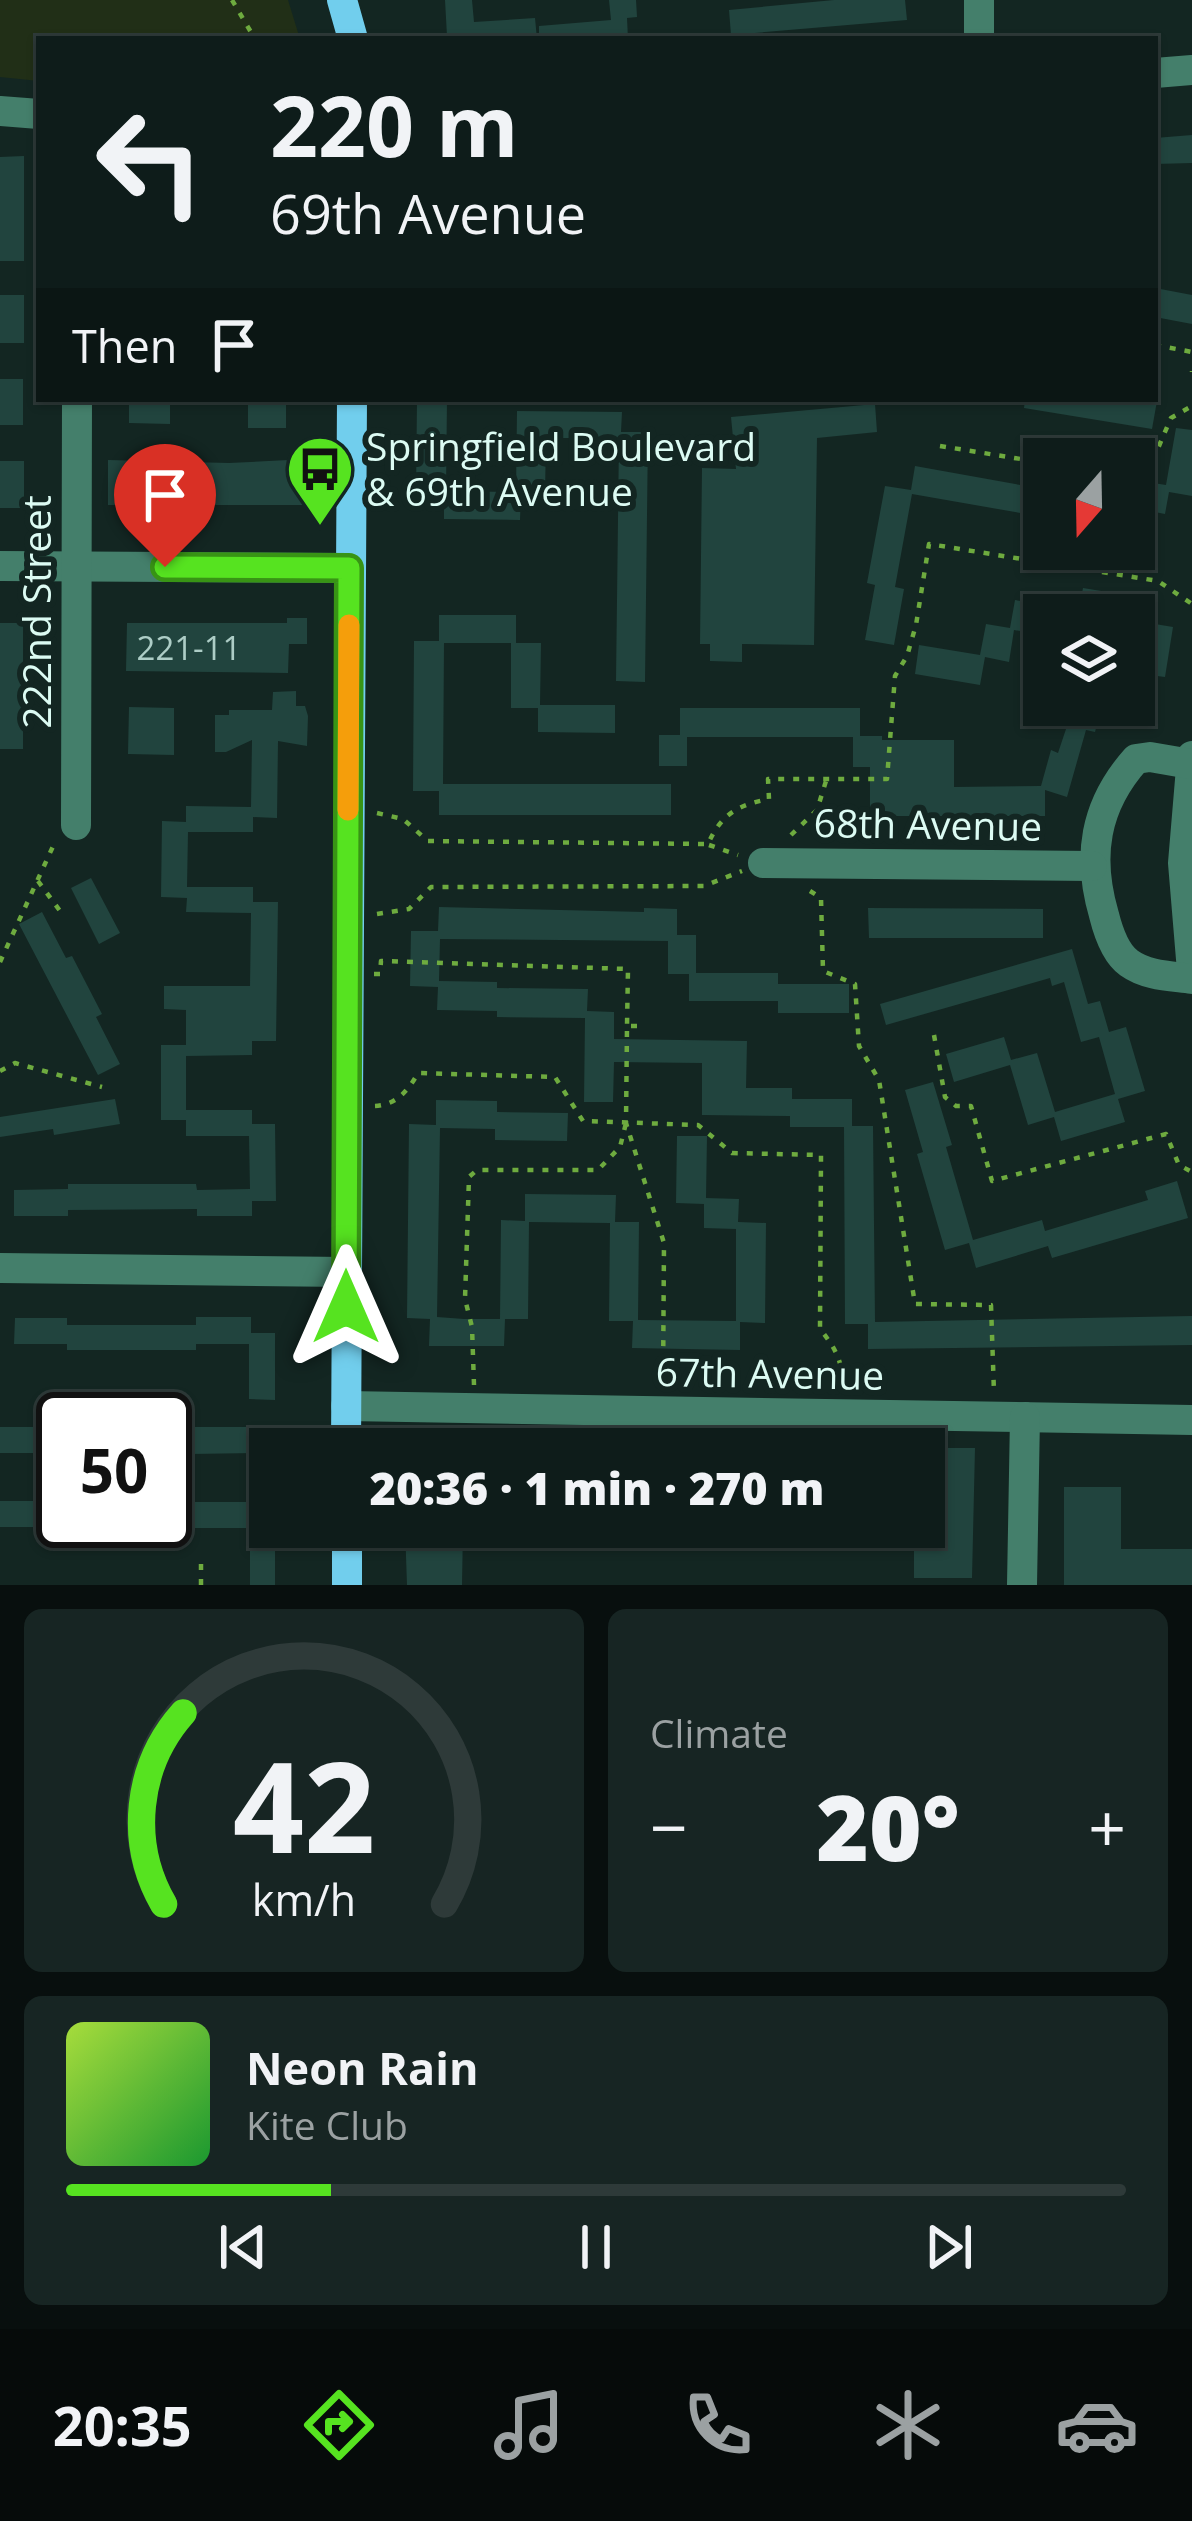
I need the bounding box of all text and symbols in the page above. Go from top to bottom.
text: 220 m [270,67,518,182]
icon: left [72,84,228,240]
text: 69th Avenue [270,176,586,250]
icon: arrive [201,312,267,378]
text: Then [72,315,177,376]
place label: Springfield Boulevard & 69th Avenue [366,419,756,517]
bus stop icon: Springfield Boulevard & 69th Avenue [285,434,355,528]
north arrow [1023,438,1155,570]
map controls [1023,438,1155,726]
pin [114,444,216,567]
icon: arrive [132,462,198,528]
street label: 222nd Street [9,495,62,729]
button: layers [1023,594,1155,726]
house number: 221-11 [137,625,241,670]
street label: 68th Avenue [813,795,1043,852]
position arrow [283,1244,409,1370]
street label: 67th Avenue [655,1344,885,1401]
speed limit sign: 50 [36,1392,192,1548]
text: 20:36 · 1 min · 270 m [370,1457,824,1518]
text: Climate [650,1706,788,1759]
text: 42 [233,1720,375,1890]
text: 20° [816,1765,960,1887]
text: − [650,1781,688,1871]
text: + [1088,1781,1126,1871]
text: km/h [252,1869,356,1928]
text: Neon Rain [246,2037,479,2098]
text: Kite Club [246,2098,408,2151]
icon: previous [210,2214,276,2280]
icon: pause [563,2214,629,2280]
icon: next [916,2214,982,2280]
icon: directions [297,2383,381,2467]
icon: music [487,2383,571,2467]
icon: phone [676,2383,760,2467]
icon: climate [866,2383,950,2467]
icon: car [1055,2383,1139,2467]
text: 20:35 [53,2388,192,2462]

